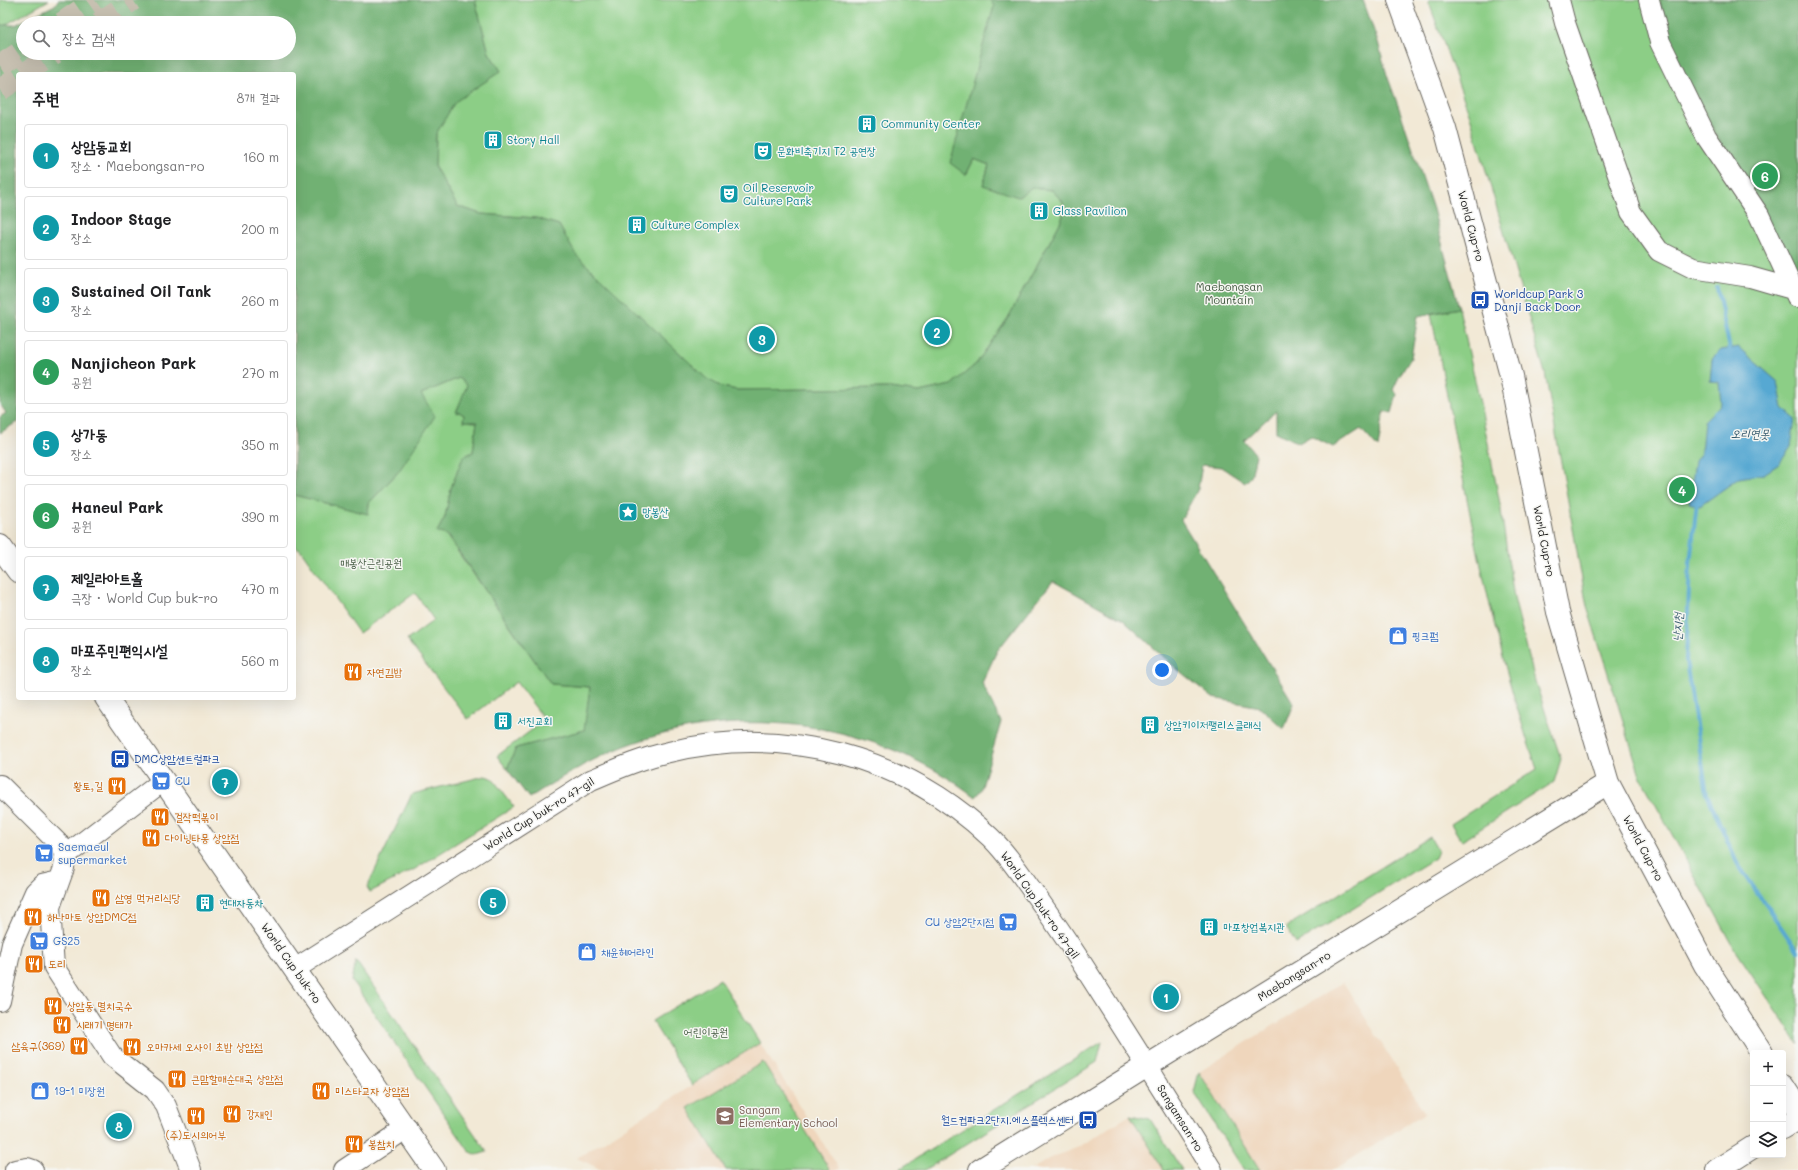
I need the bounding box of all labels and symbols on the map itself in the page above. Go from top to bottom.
building icon: Community Center [856,113,878,135]
place label: Community Center [881,116,980,131]
building icon: Story Hall [482,129,504,151]
place label: Story Hall [507,132,560,147]
theatre icon: 문화비축기지 T2 공연장 [752,140,774,162]
place label: 문화비축기지 T2 공연장 [777,143,876,158]
pin: 6 [1752,161,1778,191]
place label: Oil Reservoir Culture Park [743,180,814,208]
theatre icon: Oil Reservoir Culture Park [718,183,740,205]
street label: World Cup-ro [1455,189,1488,263]
building icon: Glass Pavilion [1028,200,1050,222]
place label: Glass Pavilion [1053,203,1126,218]
building icon: Culture Complex [626,214,648,236]
place label: Culture Complex [651,217,740,232]
park label: Maebongsan Mountain [1196,279,1262,307]
place label: Worldcup Park 3 Danji Back Door [1494,286,1584,314]
bus stop icon: Worldcup Park 3 Danji Back Door [1469,289,1491,311]
pin: 2 [924,317,950,347]
pin: 3 [749,324,775,354]
water label: 오리연못 [1731,425,1770,441]
pin: 4 [1669,475,1695,505]
place icon: 망봉산 [617,501,639,523]
place label: 망봉산 [642,504,669,519]
street label: World Cup-ro [1530,504,1559,578]
park label: 매봉산근린공원 [340,555,402,570]
water label: 난지천 [1668,611,1686,642]
shop icon: 핑크펌 [1387,625,1409,647]
place label: 핑크펌 [1412,628,1439,643]
your location [1152,660,1172,680]
restaurant icon: 자연김밥 [342,661,364,683]
place label: 자연김밥 [367,664,403,679]
building icon: 서진교회 [492,710,514,732]
place label: 서진교회 [517,713,552,728]
building icon: 상암키이저팰리스클래식 [1139,714,1161,736]
place label: 상암키이저팰리스클래식 [1164,717,1261,732]
bus stop icon: DMC상암센트럴파크 [109,748,131,770]
place label: DMC상암센트럴파크 [134,751,220,766]
pin: 7 [212,767,238,797]
supermarket icon: CU [150,770,172,792]
place label: CU [175,773,190,788]
street label: World Cup buk-ro 47-gil [481,773,597,854]
restaurant icon: 황토,길 [106,775,128,797]
place label: 황토,길 [73,778,103,793]
restaurant icon: 걸작떡볶이 [149,806,171,828]
place label: 걸작떡볶이 [174,809,218,824]
street label: World Cup-ro [1620,812,1667,884]
restaurant icon: 다이닝타몽 상암점 [140,827,162,849]
place label: 다이닝타몽 상암점 [165,830,239,845]
place label: Saemaeul supermarket [58,839,127,867]
supermarket icon: Saemaeul supermarket [33,842,55,864]
street label: World Cup buk-ro 47-gil [998,848,1083,961]
restaurant icon: 삼영 먹거리식당 [90,887,112,909]
pin: 5 [480,887,506,917]
place label: 삼영 먹거리식당 [115,890,181,905]
building icon: 현대자동차 [194,892,216,914]
place label: 현대자동차 [219,895,263,910]
restaurant icon: 하나마토 상암DMC점 [22,906,44,928]
place label: 하나마토 상암DMC점 [47,909,137,924]
supermarket icon: CU 상암2단지점 [997,911,1019,933]
place label: CU 상암2단지점 [925,914,994,929]
building icon: 마포창업복지관 [1198,916,1220,938]
place label: 마포창업복지관 [1223,919,1285,934]
street label: World Cup buk-ro [258,920,325,1006]
supermarket icon: GS25 [28,930,50,952]
place label: GS25 [53,933,80,948]
shop icon: 채윤헤어라인 [576,941,598,963]
place label: 채윤헤어라인 [601,944,654,959]
street label: Maebongsan-ro [1254,947,1333,1004]
restaurant icon: 도리 [23,953,45,975]
place label: 도리 [48,956,66,971]
pin: 1 [1153,982,1179,1012]
restaurant icon: 상암동 멸치국수 [42,995,64,1017]
place label: 상암동 멸치국수 [67,998,133,1013]
restaurant icon: 시래기 명태가 [51,1014,73,1036]
place label: 시래기 명태가 [76,1017,133,1032]
park label: 어린이공원 [684,1024,728,1039]
restaurant icon: 삼육구(369) [68,1035,90,1057]
restaurant icon: 오마카세 오사이 초밥 상암점 [121,1036,143,1058]
place label: 삼육구(369) [11,1038,65,1053]
place label: 오마카세 오사이 초밥 상암점 [146,1039,263,1054]
restaurant icon: 큰맘할매순대국 상암점 [166,1068,188,1090]
place label: 큰맘할매순대국 상암점 [191,1071,283,1086]
shop icon: 19-1 미장원 [29,1080,51,1102]
restaurant icon: 미스타교자 상암점 [310,1080,332,1102]
street label: Sangamsan-ro [1154,1081,1207,1154]
place label: 19-1 미장원 [54,1083,105,1098]
place label: 미스타교자 상암점 [335,1083,409,1098]
place label: Sangam Elementary School [739,1102,838,1130]
restaurant icon: 강재인 [221,1103,243,1125]
restaurant icon: (주)도시의어부 [185,1105,207,1127]
school or university icon: Sangam Elementary School [714,1105,736,1127]
place label: 강재인 [246,1106,273,1121]
bus stop icon: 월드컵파크2단지.에스플렉스센터 [1077,1109,1099,1131]
pin: 8 [106,1111,132,1141]
place label: 월드컵파크2단지.에스플렉스센터 [941,1112,1074,1127]
place label: (주)도시의어부 [166,1127,226,1142]
restaurant icon: 봉참치 [343,1133,365,1155]
place label: 봉참치 [368,1136,395,1151]

